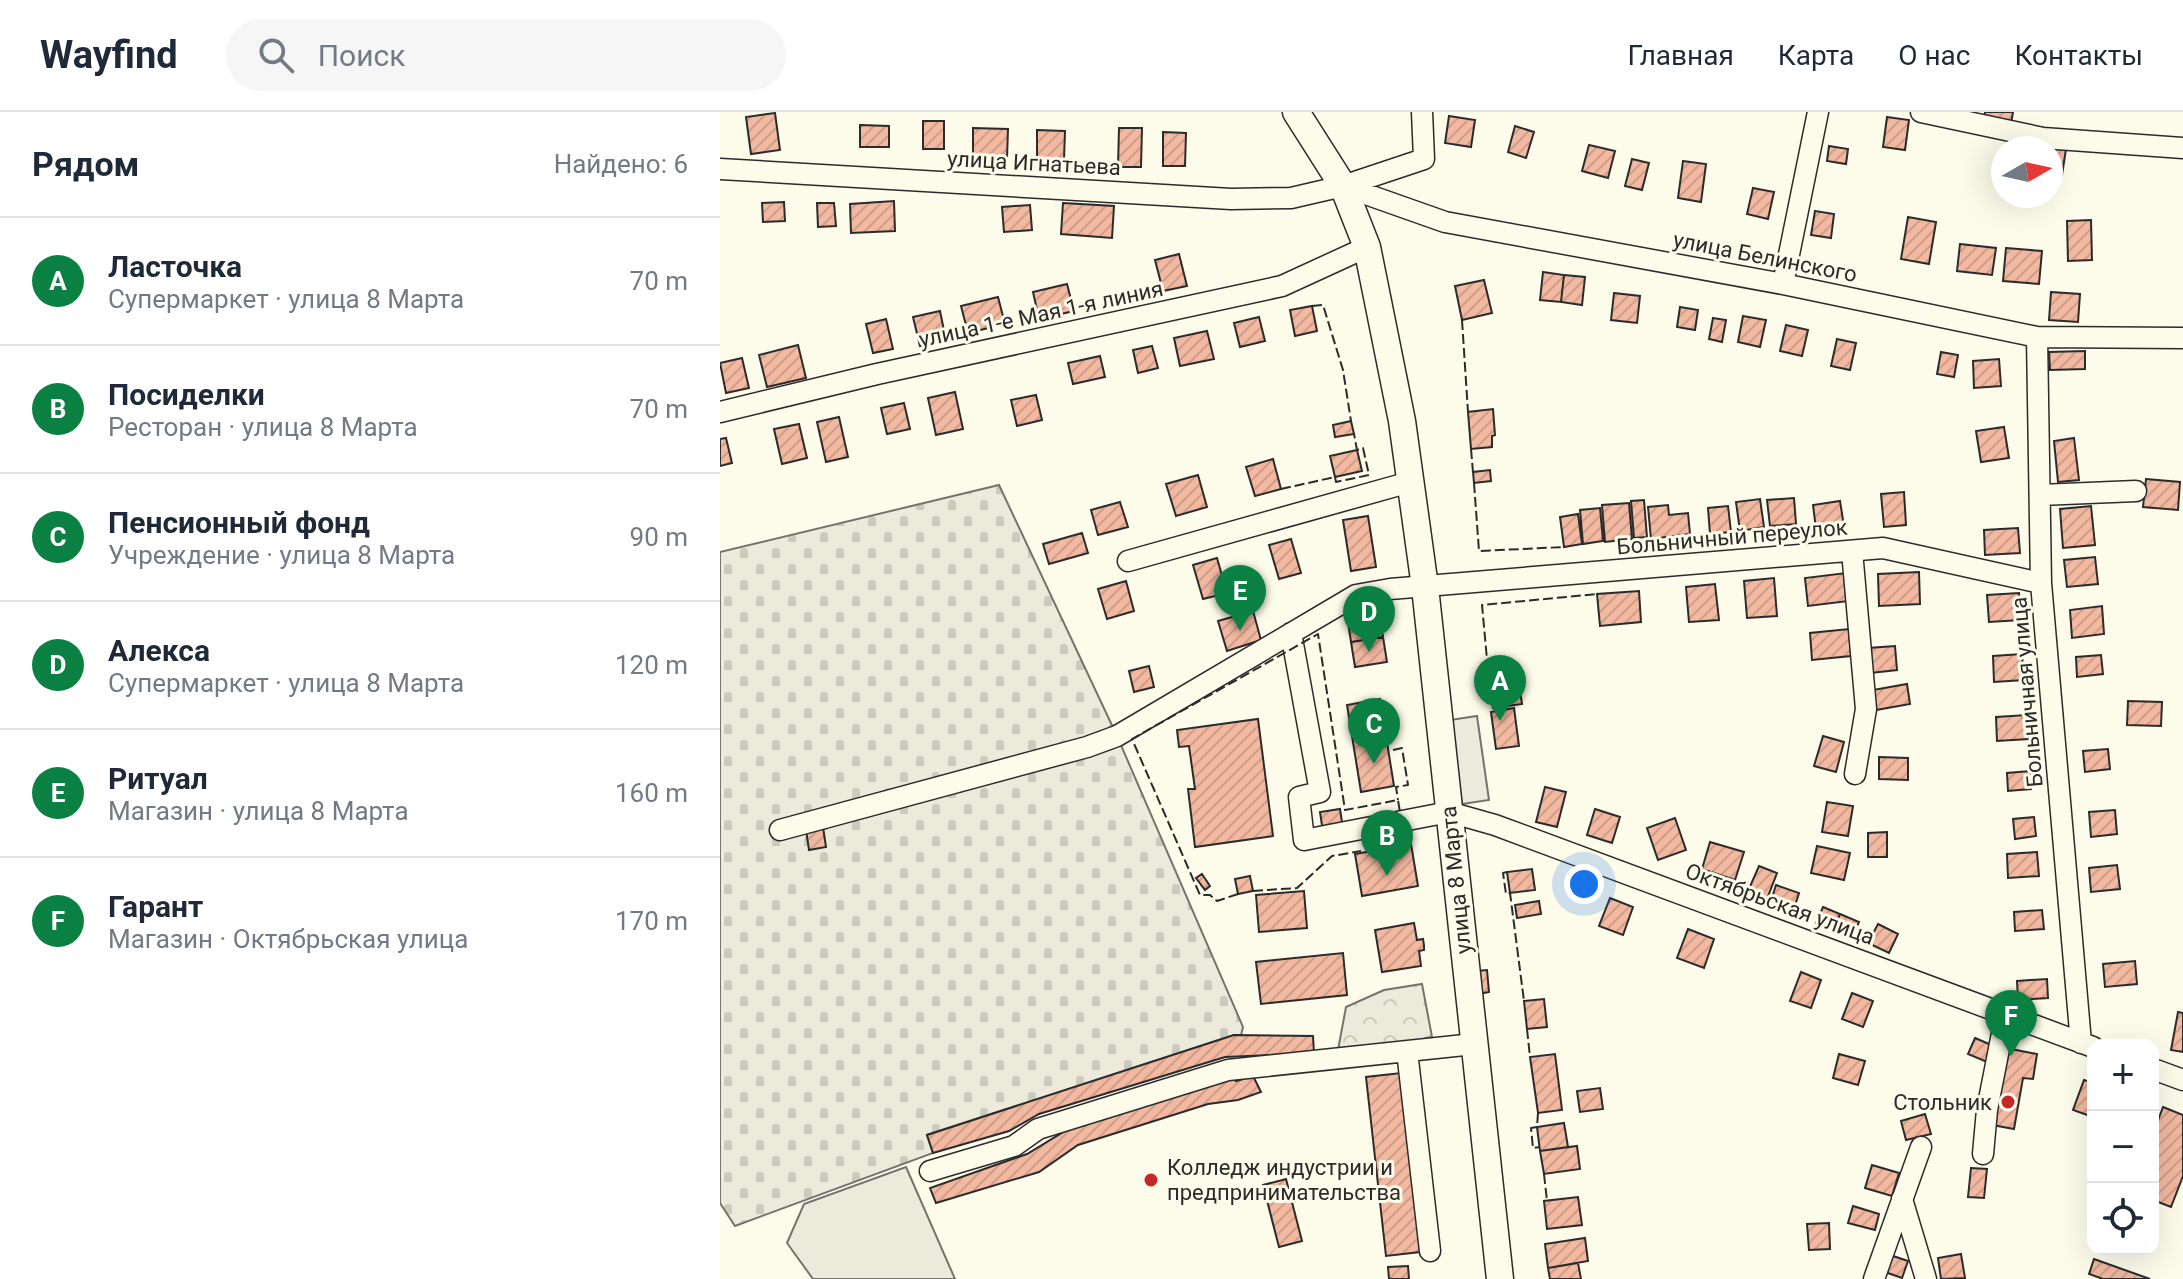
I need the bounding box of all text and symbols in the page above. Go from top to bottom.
search box [226,19,786,91]
text: Wayfind [40,33,178,77]
icon: search [254,33,298,77]
text: Поиск [318,38,405,73]
text: Главная [1627,39,1734,72]
text: Карта [1778,39,1854,72]
text: О нас [1898,39,1970,72]
text: Контакты [2014,39,2143,72]
north arrow [1991,136,2063,208]
text: Рядом [32,144,139,184]
street label: улица Игнатьева [946,146,1122,180]
text: Найдено: 6 [554,149,688,179]
street label: улица Белинского [1671,227,1859,287]
text: Ласточка [108,249,242,284]
text: A [49,266,67,296]
text: 70 m [630,266,688,296]
street label: улица 1-е Мая 1-я линия [917,276,1165,352]
text: Супермаркет · улица 8 Марта [108,284,464,314]
text: Посиделки [108,377,265,412]
text: B [50,394,66,424]
text: 70 m [630,394,688,424]
text: Ресторан · улица 8 Марта [108,412,418,442]
text: Пенсионный фонд [108,505,370,540]
street label: Больничный переулок [1616,514,1849,560]
text: C [49,522,67,552]
text: 90 m [630,522,688,552]
text: Учреждение · улица 8 Марта [108,540,455,570]
pin: E [1214,565,1266,631]
pin: D [1343,586,1395,652]
street label: Больничная улица [2006,596,2048,788]
text: Алекса [108,633,210,668]
text: D [50,650,66,680]
text: 120 m [615,650,688,680]
pin: A [1474,655,1526,721]
text: Супермаркет · улица 8 Марта [108,668,464,698]
pin: C [1348,698,1400,764]
text: Ритуал [108,761,208,796]
text: E [51,778,65,808]
text: 160 m [615,778,688,808]
text: Магазин · улица 8 Марта [108,796,409,826]
street label: улица 8 Марта [1436,805,1476,955]
pin: B [1361,810,1413,876]
street label: Октябрьская улица [1682,858,1878,950]
your location [1564,864,1604,904]
text: Гарант [108,889,203,924]
text: F [51,906,65,936]
text: 170 m [615,906,688,936]
text: Магазин · Октябрьская улица [108,924,468,954]
pin: F [1985,990,2037,1056]
map controls [2087,1039,2159,1255]
button: + [2087,1039,2159,1111]
place label: Стольник [1893,1090,1992,1115]
marker: Стольник [1999,1093,2017,1111]
button: − [2087,1111,2159,1183]
place label: Колледж индустрии и предпринимательства [1167,1155,1401,1205]
marker: Колледж индустрии и предпринимательства [1142,1171,1160,1189]
button: locate [2087,1183,2159,1255]

